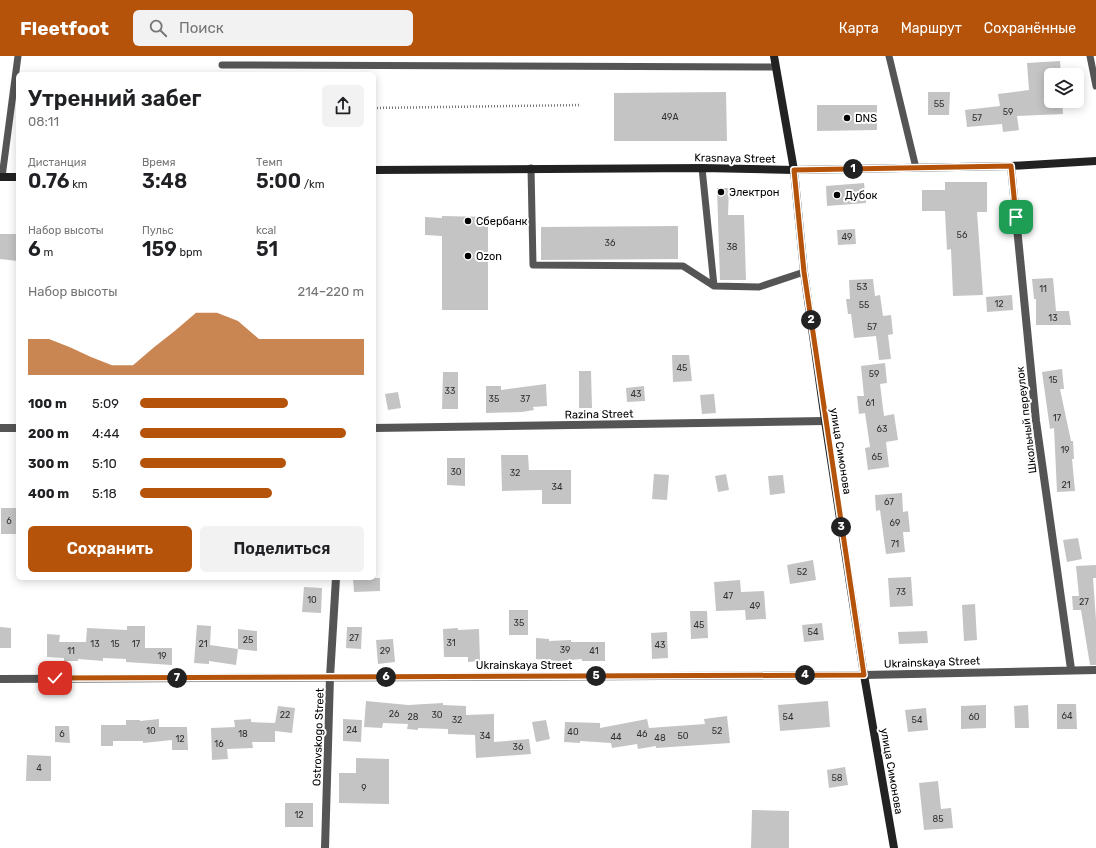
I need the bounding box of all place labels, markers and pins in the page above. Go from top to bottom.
place label: DNS [855,112,877,125]
marker: DNS [842,113,852,123]
pin: 1 [843,159,863,179]
place label: Электрон [729,186,780,199]
marker: Электрон [716,187,726,197]
place label: Дубок [845,189,878,202]
marker: Дубок [832,190,842,200]
pin [999,200,1033,234]
place label: Сбербанк [476,215,528,228]
marker: Сбербанк [463,216,473,226]
place label: Ozon [476,250,502,263]
marker: Ozon [463,251,473,261]
pin: 2 [801,310,821,330]
pin: 3 [831,517,851,537]
pin [38,661,72,695]
pin: 4 [795,665,815,685]
pin: 5 [586,666,606,686]
pin: 6 [376,667,396,687]
pin: 7 [167,668,187,688]

